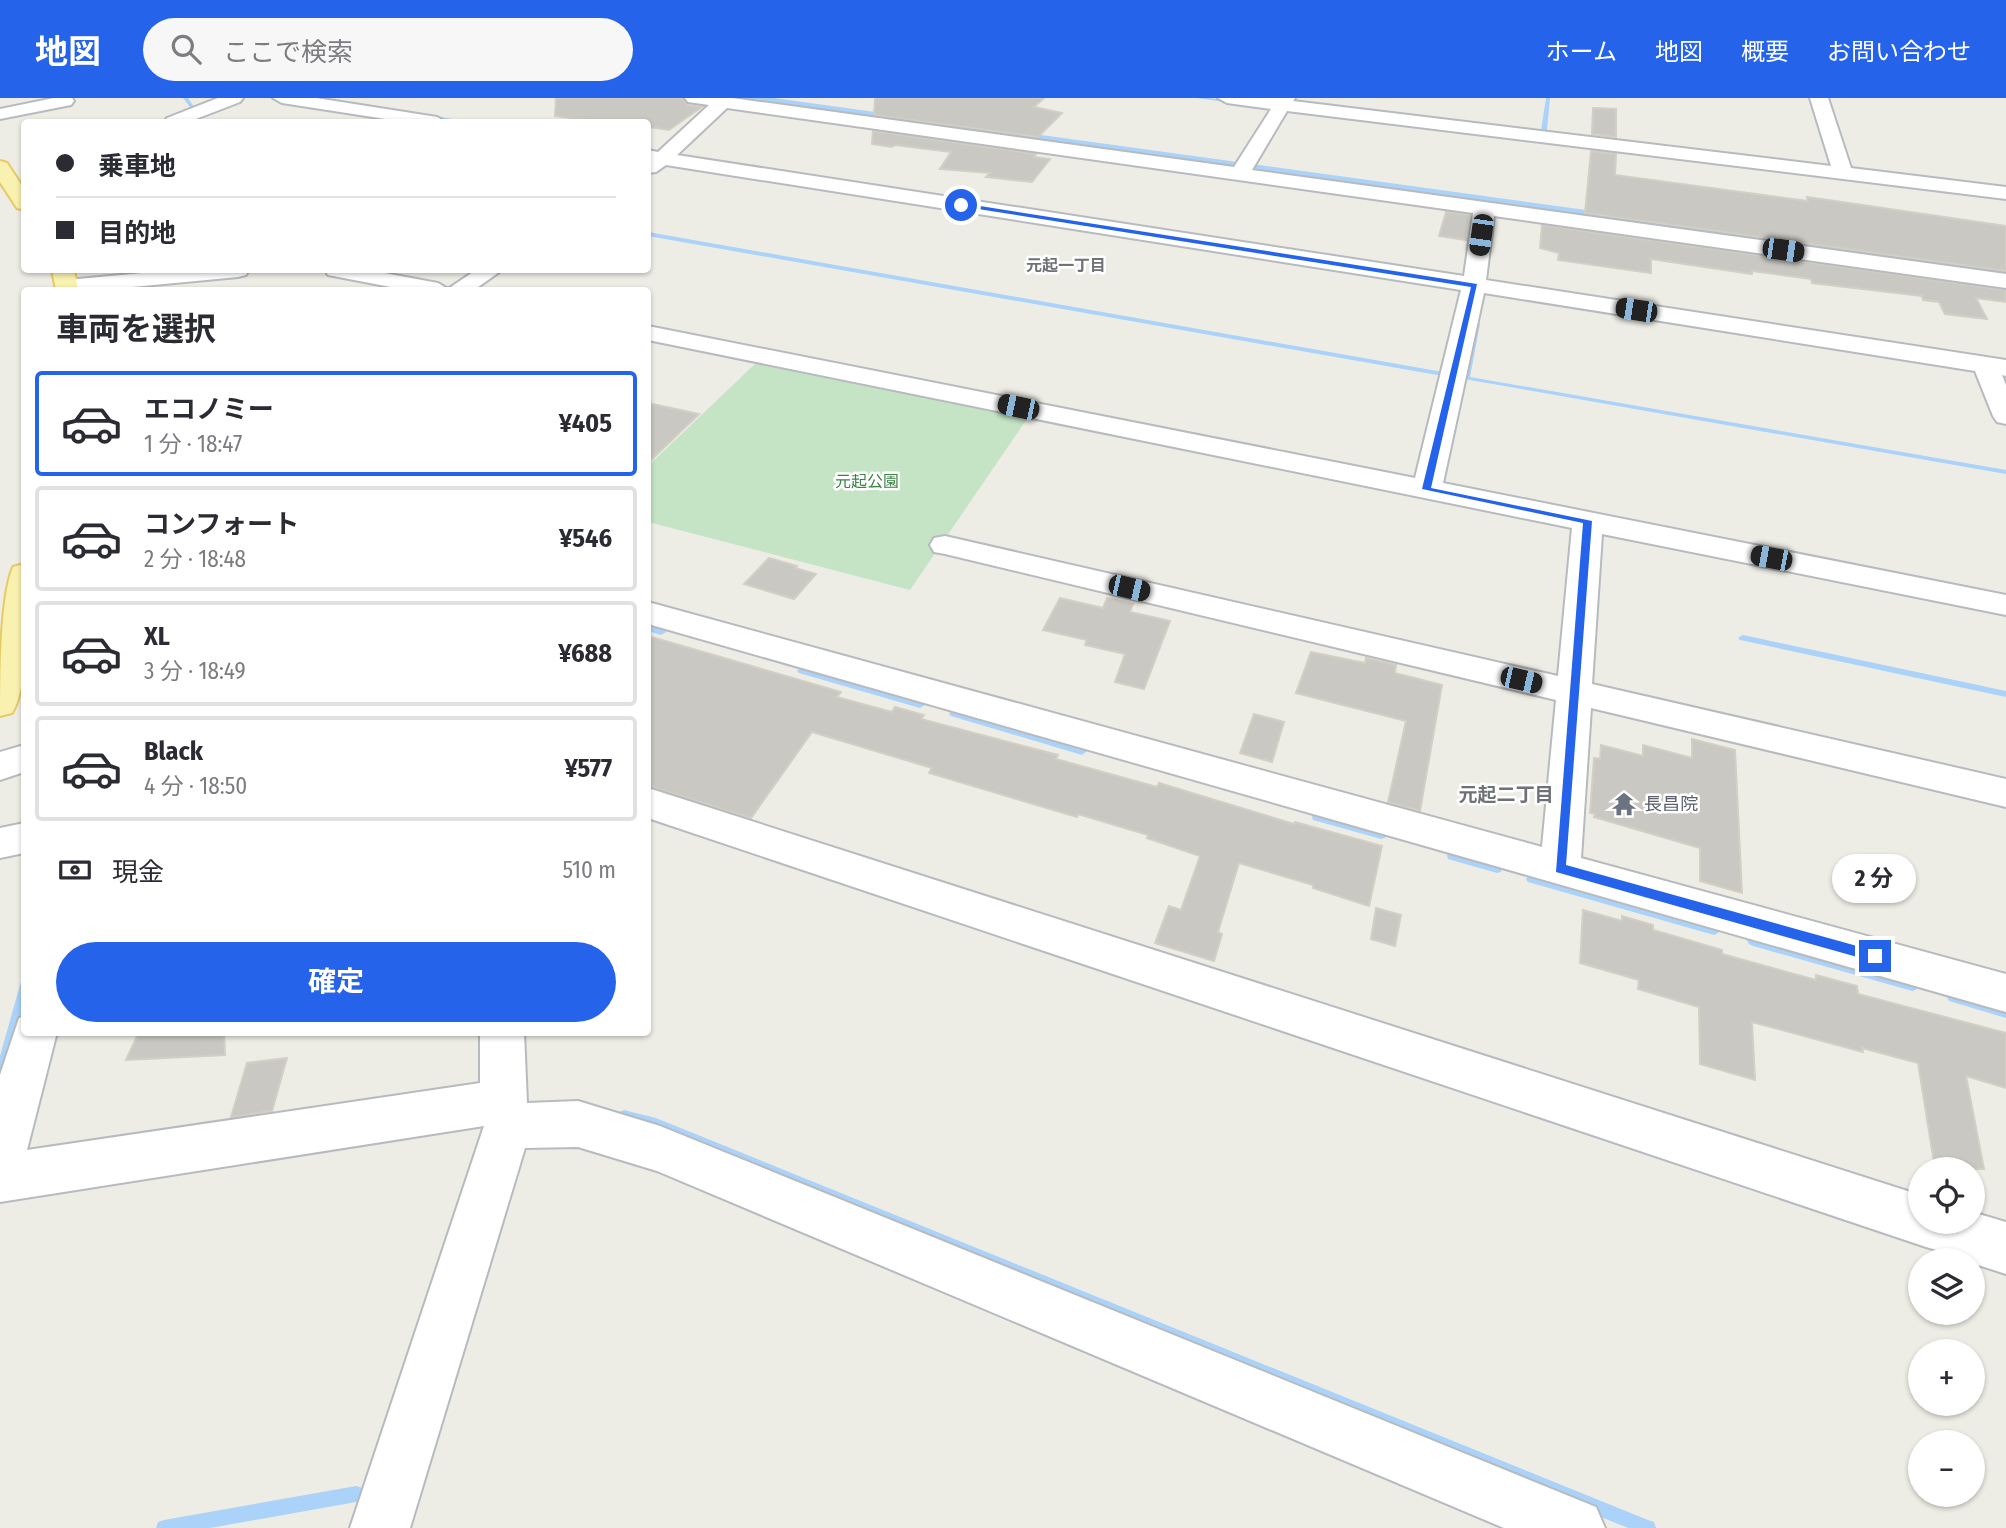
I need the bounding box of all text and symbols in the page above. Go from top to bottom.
search box [143,18,633,81]
icon: search [167,30,205,68]
text: 地図 [35,32,101,72]
text: ここで検索 [223,37,353,68]
text: ホーム [1546,38,1617,66]
text: 地図 [1655,38,1703,66]
text: 概要 [1741,38,1789,66]
text: お問い合わせ [1827,38,1971,66]
text: 乗車地 [98,151,176,182]
route start [945,189,977,221]
car [1468,213,1495,257]
text: 目的地 [98,218,176,249]
car [1761,237,1806,263]
district label: 元起一丁目 [1026,256,1106,275]
car [1614,296,1659,324]
text: 車両を選択 [56,310,216,348]
icon: car [60,392,123,455]
car [996,392,1041,422]
text: エコノミー [144,394,274,425]
text: ¥405 [559,408,612,439]
text: 1 分 · 18:47 [144,430,242,458]
park label: 元起公園 [835,472,899,491]
icon: car [60,507,123,570]
text: コンフォート [144,509,299,540]
text: ¥546 [559,523,612,554]
car [1749,544,1794,572]
text: 2 分 · 18:48 [144,545,246,573]
car [1107,573,1152,603]
text: XL [144,621,170,652]
icon: car [60,622,123,685]
text: ¥688 [558,638,612,669]
text: 3 分 · 18:49 [144,657,246,685]
car [1499,665,1544,695]
text: Black [144,736,203,767]
icon: car [60,737,123,800]
text: ¥577 [564,753,612,784]
text: 4 分 · 18:50 [144,772,247,800]
district label: 元起二丁目 [1458,783,1554,806]
temple icon: 長昌院 [1610,790,1638,818]
place label: 長昌院 [1644,793,1698,815]
icon: cash [56,851,94,889]
callout: 2 分 [1833,854,1917,904]
text: 510 m [563,856,616,884]
text: 現金 [112,857,164,888]
text: 2 分 [1855,864,1893,892]
route end [1859,940,1891,972]
button: 確定 [56,942,616,1022]
map controls [1908,1157,1985,1507]
button: locate [1908,1157,1985,1234]
button: layers [1908,1248,1985,1325]
button: + [1908,1339,1985,1416]
button: − [1908,1430,1985,1507]

